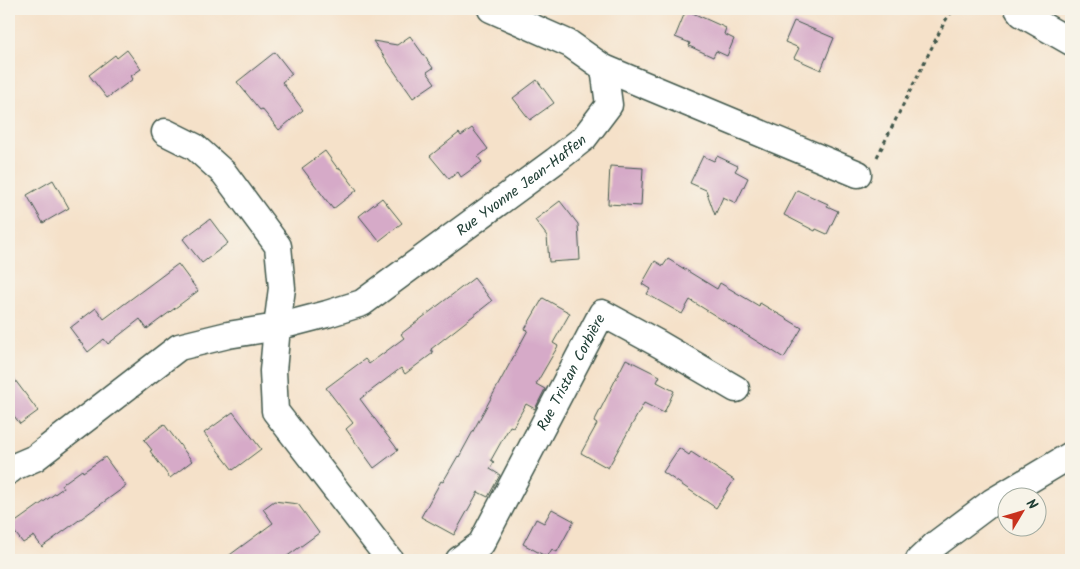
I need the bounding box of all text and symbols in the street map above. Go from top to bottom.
street label: Rue Yvonne Jean-Haffen [451,129,593,243]
street label: Rue Tristan Corbière [531,310,613,436]
north arrow [998,486,1048,536]
text: N [1020,494,1043,515]

